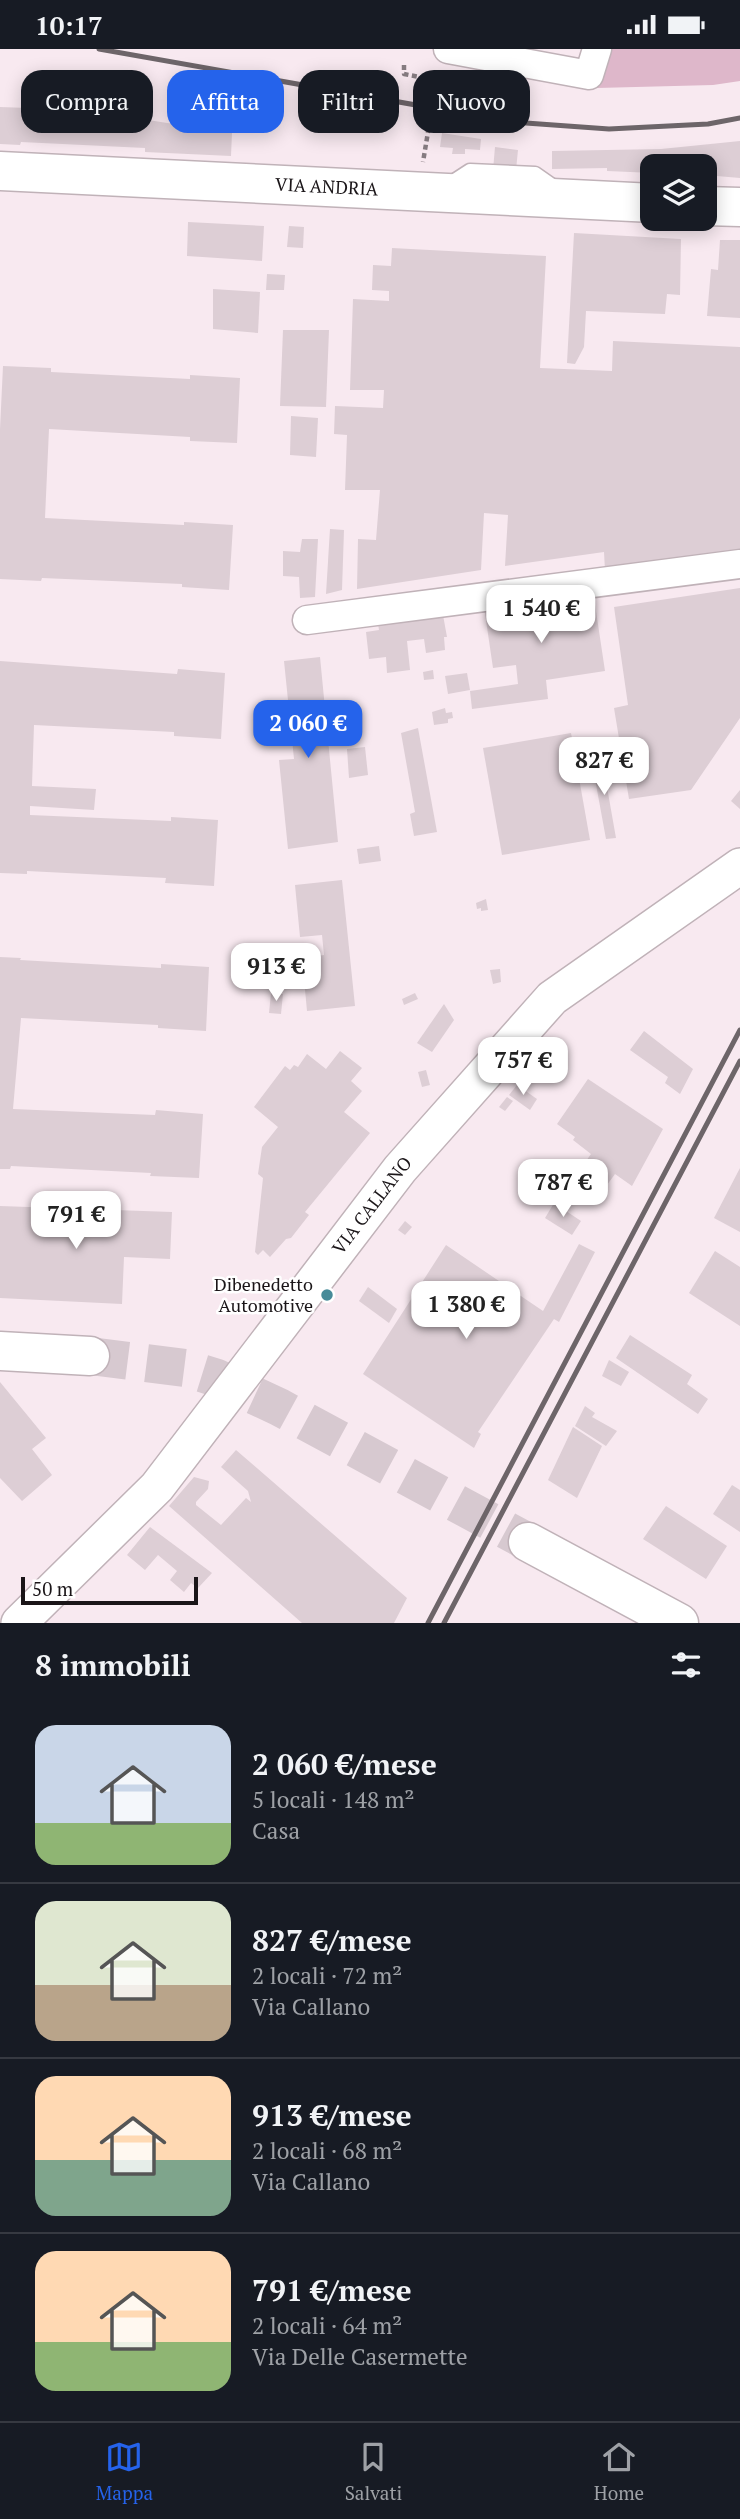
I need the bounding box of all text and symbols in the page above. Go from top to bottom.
text: 10:17 [35,8,103,42]
chip: Compra [21,70,153,133]
chip: Affitta [167,70,284,133]
chip: Filtri [298,70,399,133]
chip: Nuovo [413,70,530,133]
map controls [640,154,717,231]
button: layers [640,154,717,231]
street label: VIA ANDRIA [275,172,379,201]
pin: 1 540 € [476,585,606,645]
text: 1 540 € [502,592,580,623]
pin: 2 060 € [243,701,373,760]
text: 2 060 € [269,707,347,738]
pin: 827 € [555,737,653,797]
text: 827 € [575,744,633,775]
pin: 913 € [227,943,325,1003]
text: 913 € [247,950,305,981]
pin: 757 € [474,1037,572,1097]
text: 757 € [494,1044,552,1075]
street label: VIA CALLANO [326,1151,417,1259]
pin: 787 € [514,1159,612,1219]
text: 787 € [534,1166,592,1197]
pin: 791 € [27,1191,125,1251]
text: 791 € [47,1198,105,1229]
place label: Dibenedetto Automotive [214,1272,313,1317]
pin: 1 380 € [401,1281,531,1341]
marker: Dibenedetto Automotive [319,1287,335,1303]
text: 1 380 € [427,1288,505,1319]
scale bar [21,1574,198,1606]
text: 50 m [32,1576,73,1601]
text: 8 immobili [35,1645,191,1685]
icon: filters [667,1646,705,1684]
text: 2 060 €/mese [252,1744,437,1784]
icon: home [91,1753,175,1837]
text: 5 locali · 148 m² [252,1784,415,1815]
text: Casa [252,1815,300,1846]
text: 827 €/mese [252,1920,412,1960]
icon: home [91,1929,175,2013]
text: 2 locali · 72 m² [252,1960,402,1991]
text: Via Callano [252,1991,370,2022]
text: 913 €/mese [252,2095,412,2135]
icon: home [91,2104,175,2188]
text: 2 locali · 68 m² [252,2135,402,2166]
text: Via Callano [252,2166,370,2197]
text: 791 €/mese [252,2270,412,2310]
icon: home [91,2279,175,2363]
text: 2 locali · 64 m² [252,2310,402,2341]
text: Via Delle Casermette [252,2341,468,2372]
tab: Mappa [96,2438,153,2505]
tab: Salvati [345,2438,402,2505]
tab: Home [594,2438,644,2505]

